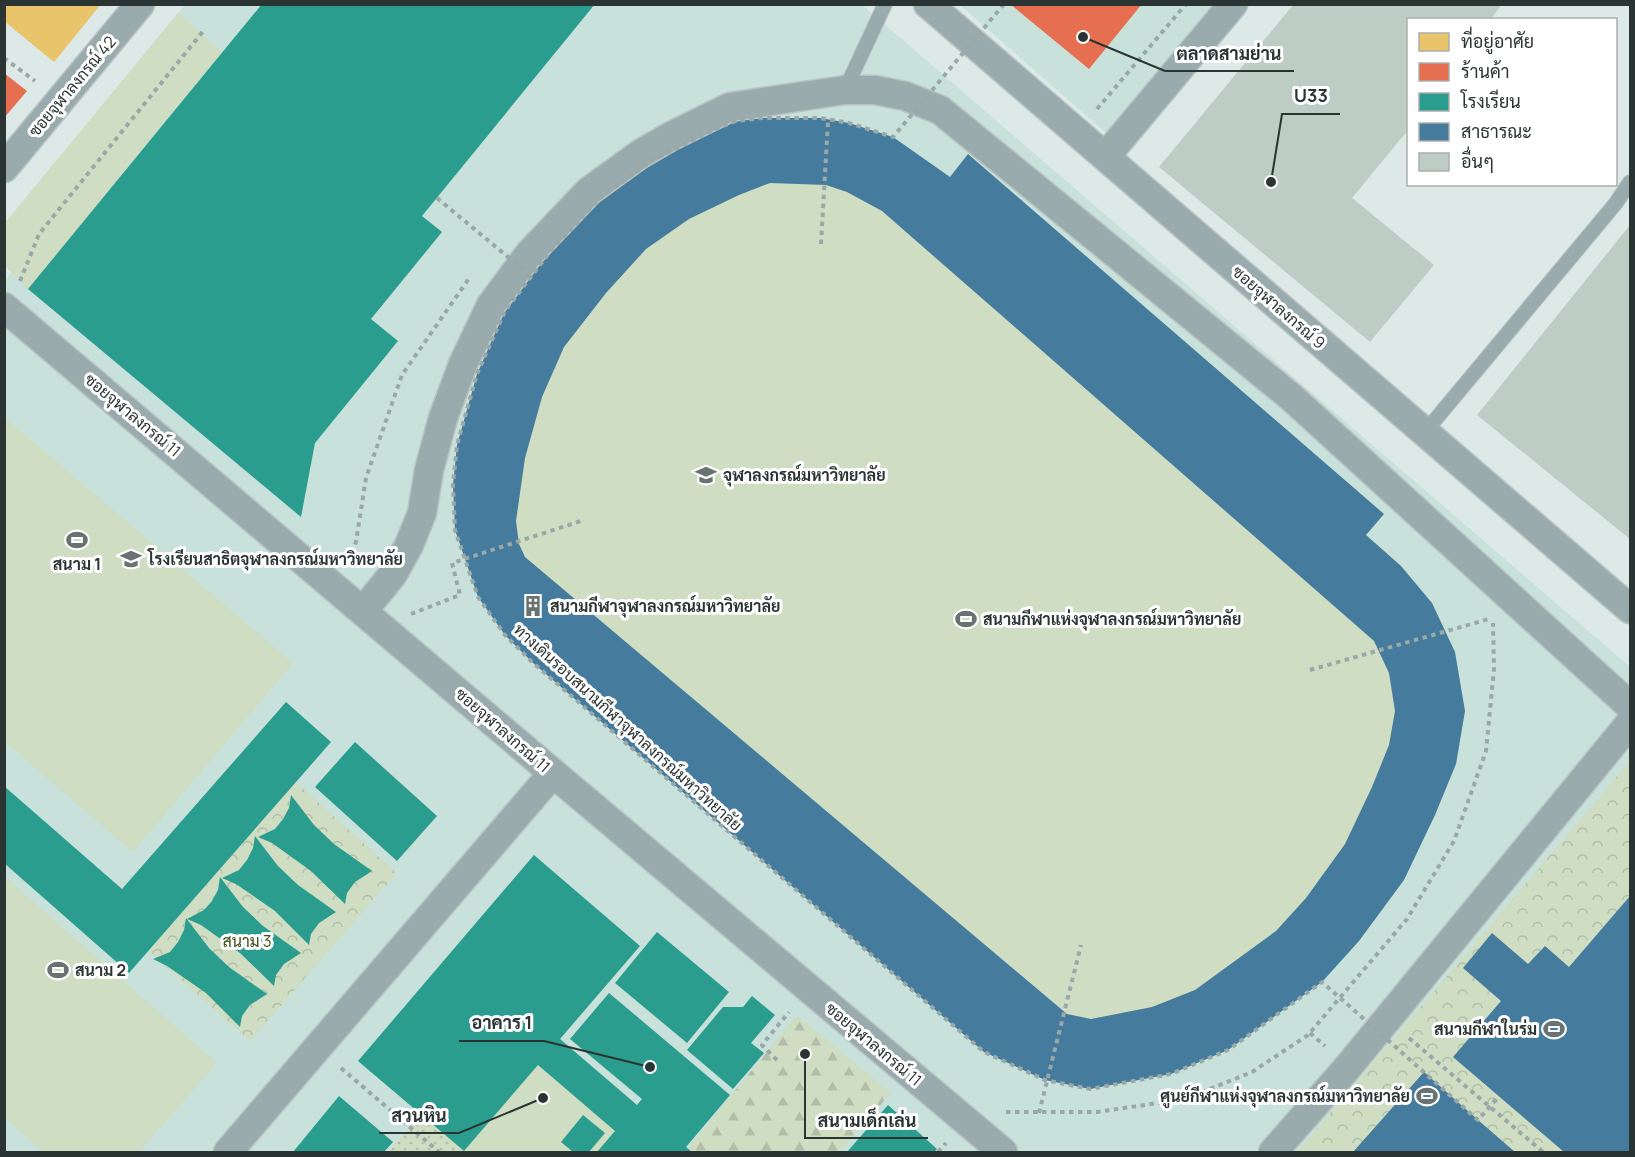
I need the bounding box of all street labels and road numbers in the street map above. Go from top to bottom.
street label: ซอยจุฬาลงกรณ์ 42 [23,30,121,142]
street label: ซอยจุฬาลงกรณ์ 9 [1227,260,1331,354]
street label: ซอยจุฬาลงกรณ์ 11 [80,368,186,462]
street label: ทางเดินรอบสนามกีฬาจุฬาลงกรณ์มหาวิทยาลัย [509,618,747,836]
street label: ซอยจุฬาลงกรณ์ 11 [450,682,556,778]
street label: ซอยจุฬาลงกรณ์ 11 [821,997,927,1091]

